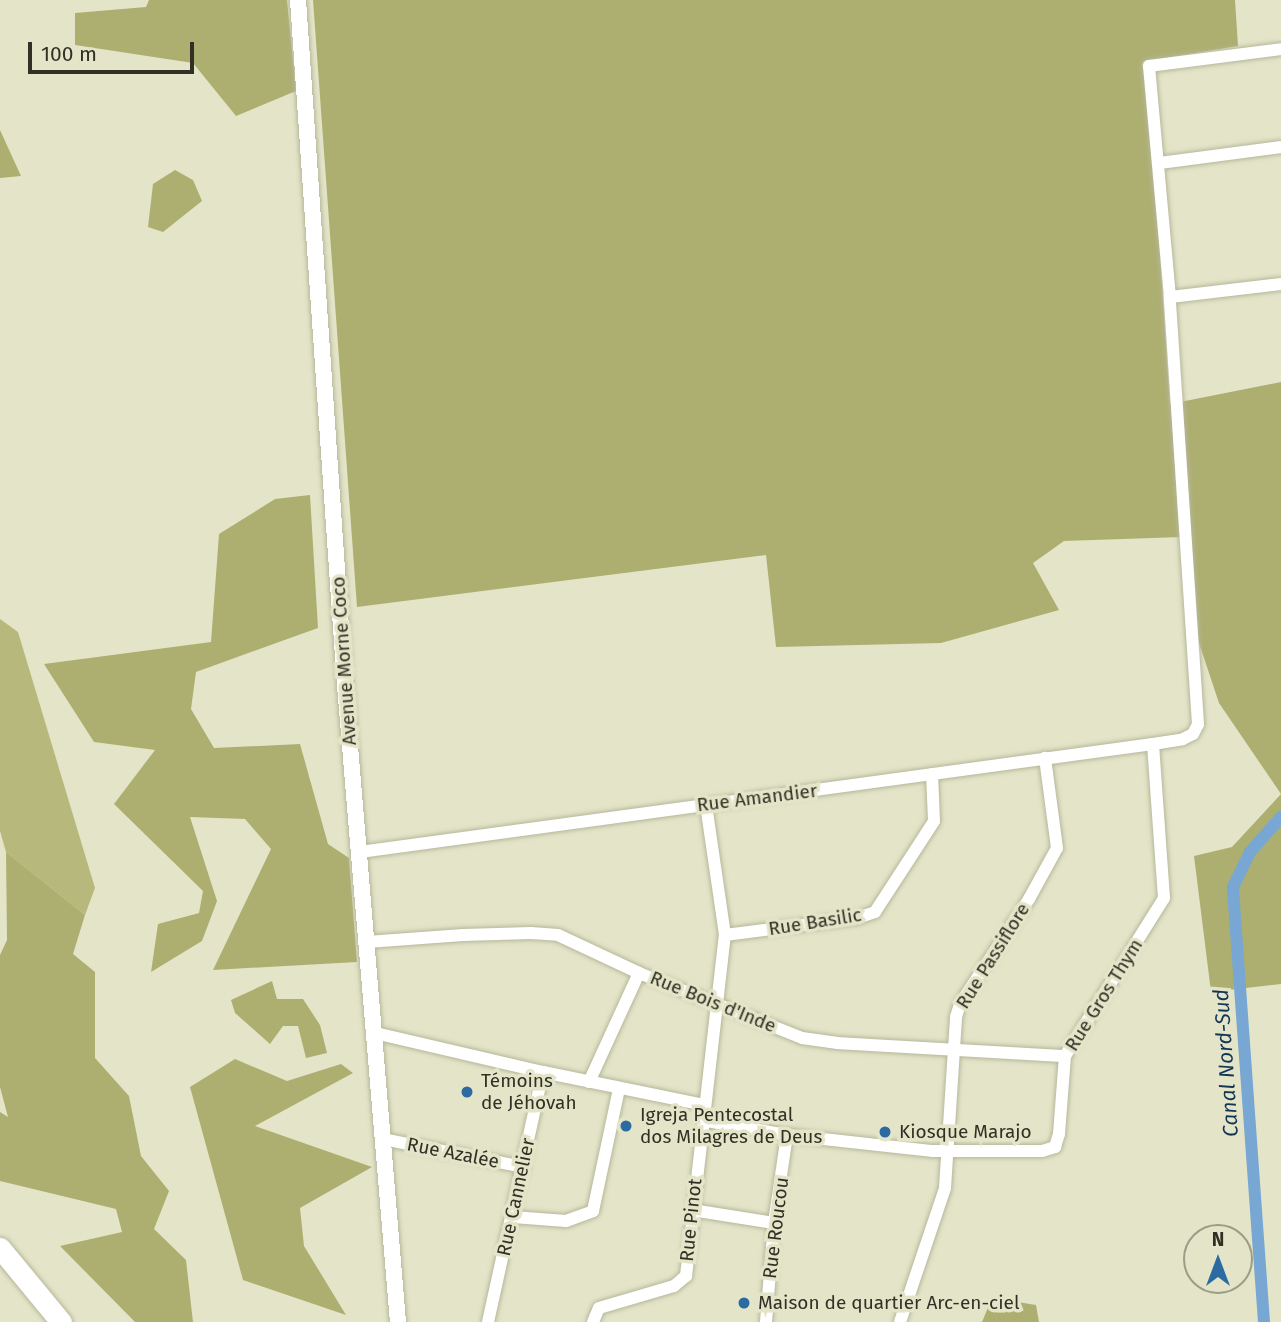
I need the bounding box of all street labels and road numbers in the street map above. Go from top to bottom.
street label: Avenue Morne Coco [327,576,361,746]
street label: Rue Amandier [696,779,818,817]
street label: Rue Passiflore [951,899,1035,1013]
street label: Rue Basilic [767,903,863,941]
street label: Rue Gros Thym [1060,935,1148,1055]
street label: Rue Bois d'Inde [647,966,779,1038]
street label: Rue Azalée [405,1133,501,1173]
street label: Rue Cannelier [492,1136,540,1258]
street label: Rue Roucou [758,1176,794,1280]
street label: Rue Pinot [675,1177,707,1263]

